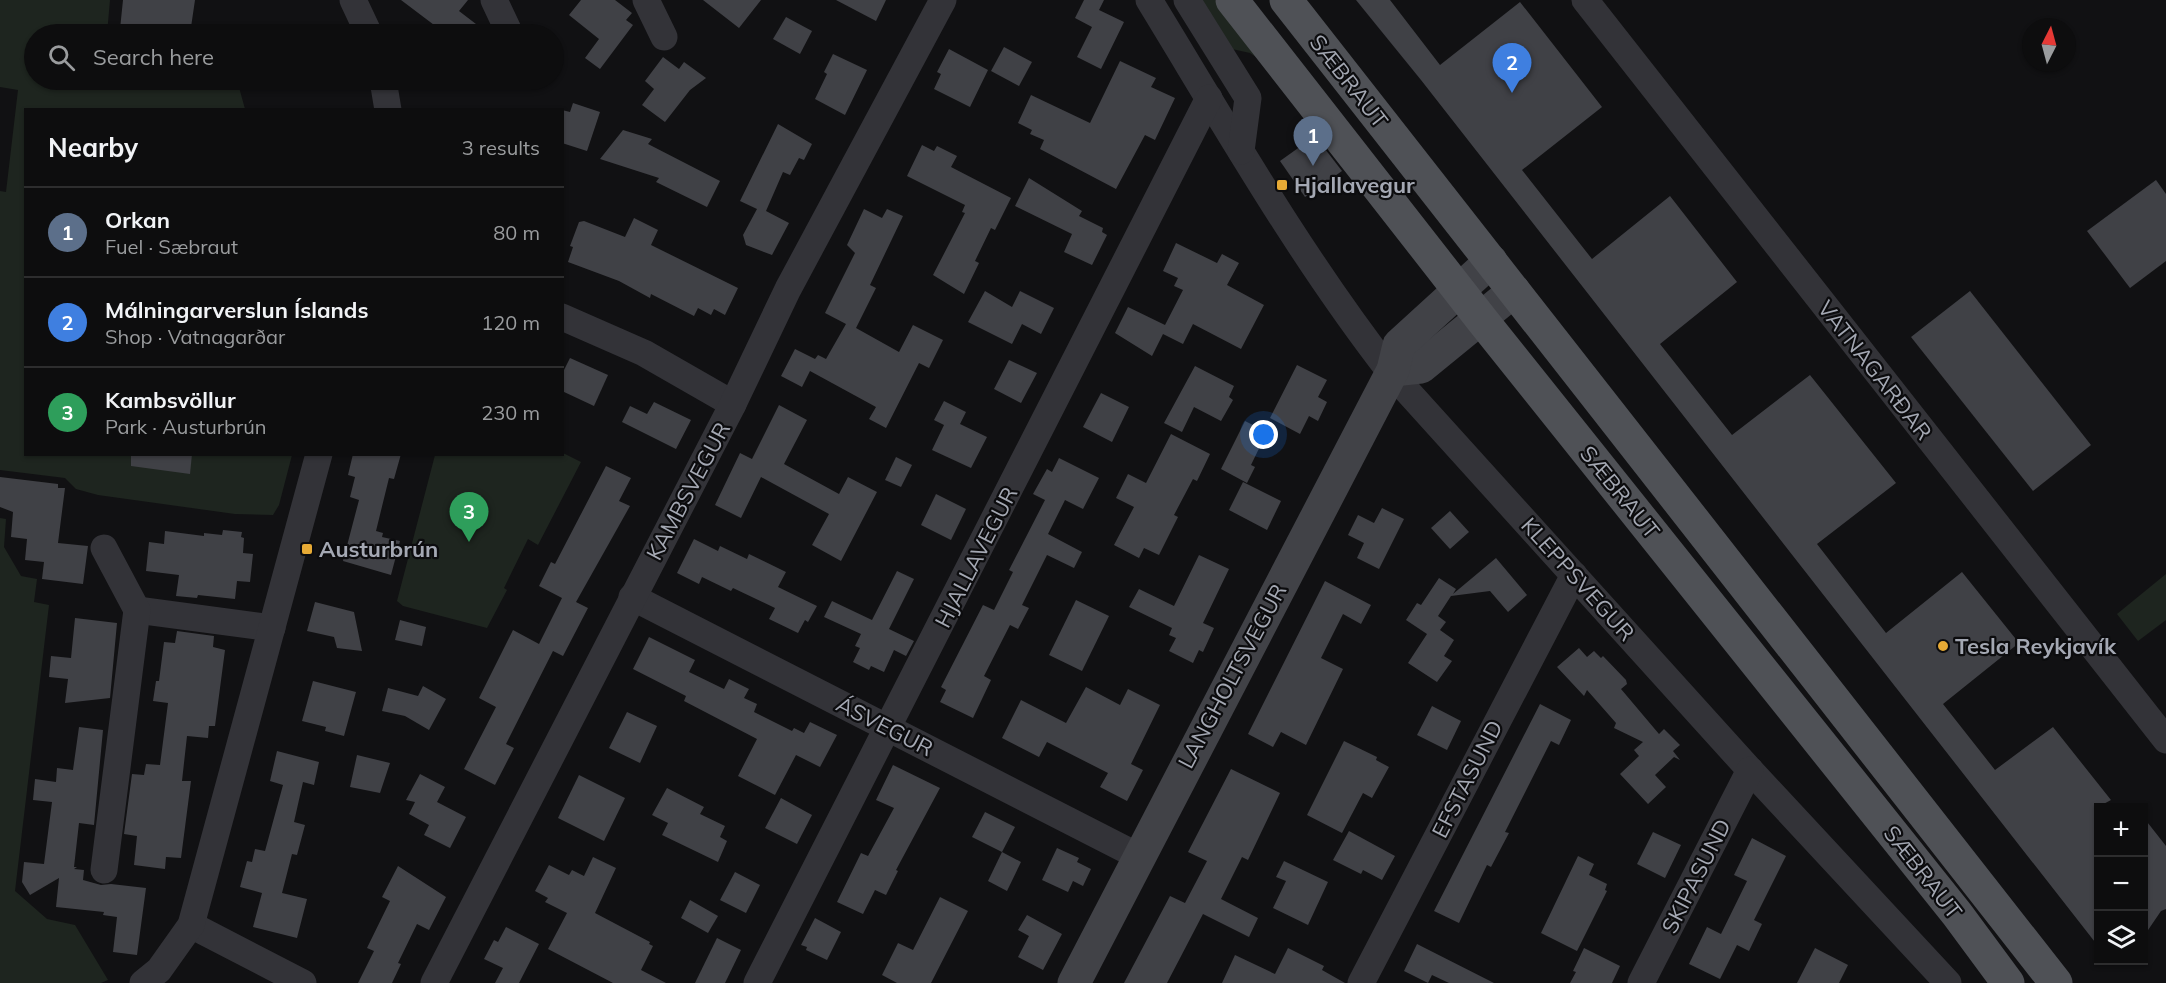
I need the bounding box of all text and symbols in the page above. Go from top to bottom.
north arrow [2022,18,2076,72]
search box [24,24,564,90]
street label: SÆBRAUT [1304,29,1394,133]
icon: search [45,41,78,74]
text: Search here [93,43,214,71]
pin: 2 [1492,44,1532,93]
pin: 1 [1294,116,1332,166]
text: Nearby [48,131,138,164]
text: 3 results [462,135,540,160]
place label: Hjallavegur [1294,171,1415,199]
marker: Hjallavegur [1275,178,1289,192]
text: Orkan [105,206,170,234]
text: 1 [62,220,74,245]
text: 80 m [493,220,540,245]
text: Fuel · Sæbraut [105,234,238,259]
street label: VATNAGARÐAR [1812,295,1938,445]
text: Málningarverslun Íslands [105,296,369,324]
text: 2 [62,310,74,335]
text: 120 m [481,310,540,335]
text: Shop · Vatnagarðar [105,324,285,349]
text: Kambsvöllur [105,386,236,414]
text: 3 [62,400,74,425]
text: 230 m [481,400,540,425]
text: Park · Austurbrún [105,414,267,439]
street label: KAMBSVEGUR [640,417,736,565]
your location [1249,420,1278,449]
street label: SÆBRAUT [1574,440,1666,544]
street label: HJALLAVEGUR [928,482,1024,632]
pin: 3 [450,492,488,542]
street label: KLEPPSVEGUR [1515,511,1641,647]
place label: Austurbrún [319,535,438,563]
marker: Austurbrún [300,542,314,556]
street label: LANGHOLTSVEGUR [1172,579,1292,773]
place label: Tesla Reykjavík [1955,632,2117,660]
marker: Tesla Reykjavík [1936,639,1950,653]
street label: ÁSVEGUR [832,690,938,762]
street label: EFSTASUND [1425,715,1509,843]
map controls [2094,803,2148,965]
button: + [2094,803,2148,857]
street label: SKIPASUND [1655,814,1737,938]
street label: SÆBRAUT [1878,820,1968,924]
button: − [2094,857,2148,911]
button: layers [2094,911,2148,965]

